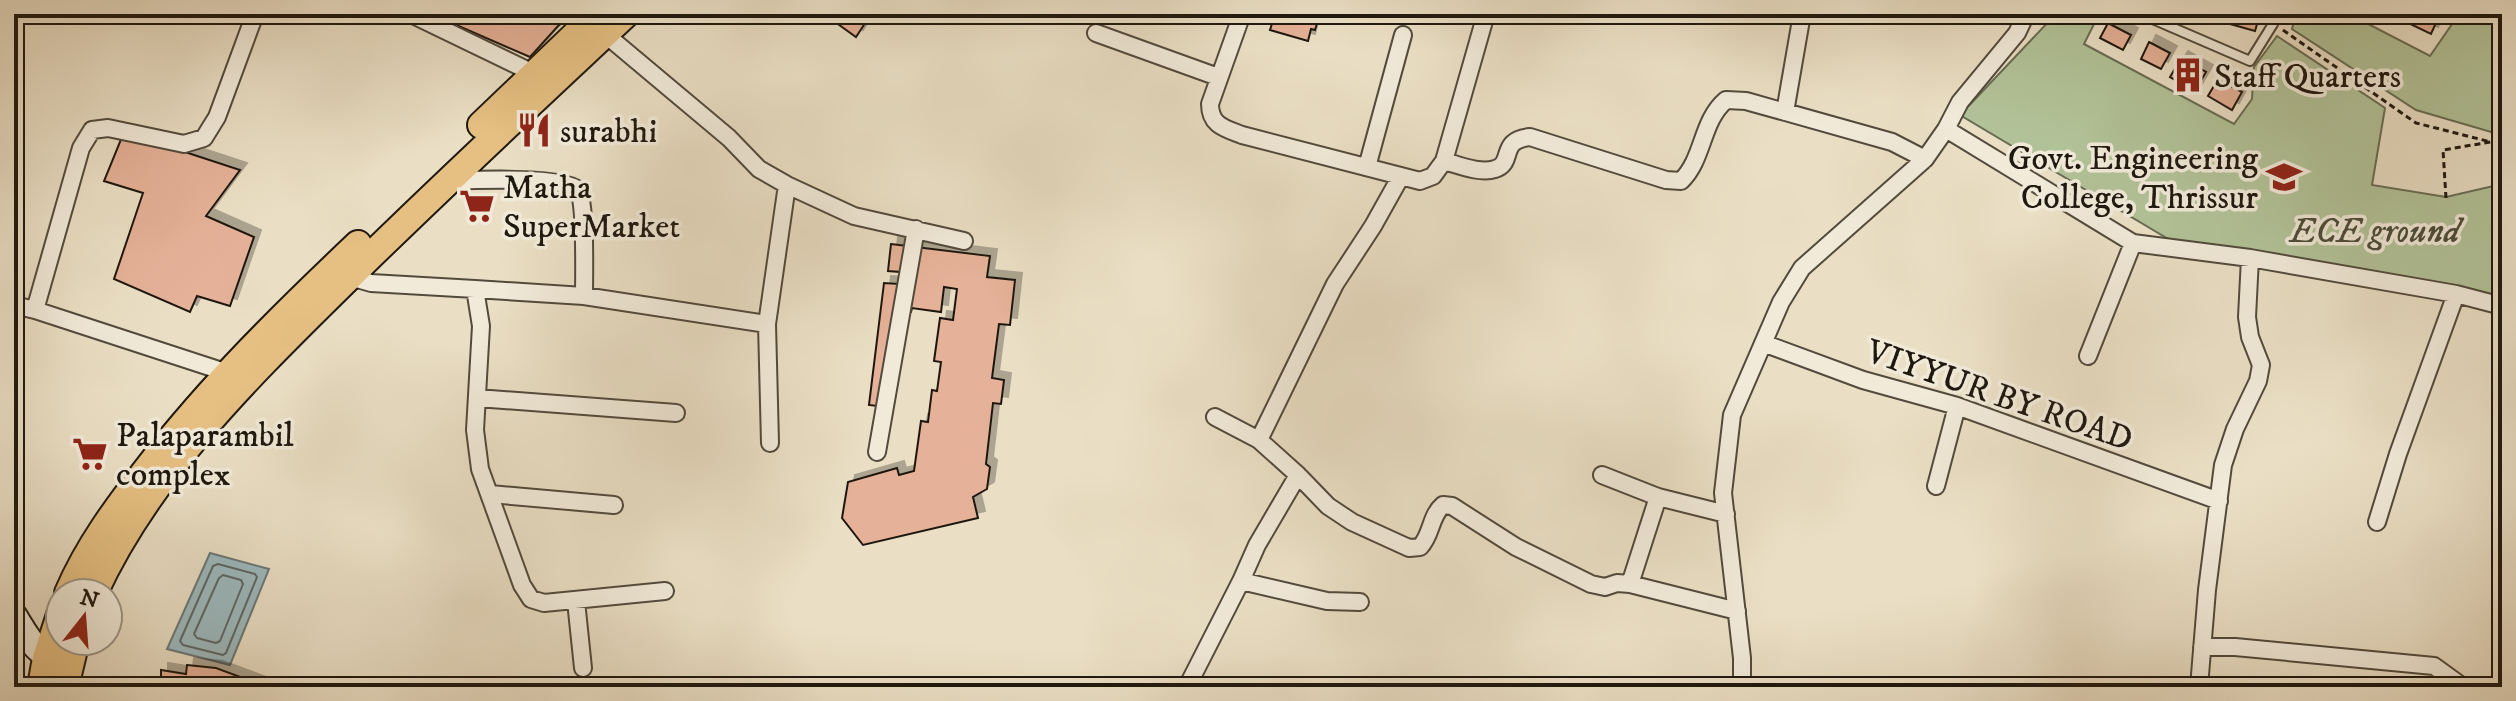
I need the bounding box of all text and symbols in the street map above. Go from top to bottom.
building icon: Staff Quarters [2169,56,2207,94]
place label: Staff Quarters [2214,56,2401,98]
restaurant icon: surabhi [515,111,553,149]
place label: surabhi [560,111,657,153]
place label: Govt. Engineering College, Thrissur [2008,138,2258,219]
school or university icon: Govt. Engineering College, Thrissur [2265,158,2303,196]
place label: Matha SuperMarket [503,167,680,248]
supermarket icon: Matha SuperMarket [458,187,496,225]
park label: ECE ground [2288,211,2465,253]
street label: VIYYUR BY ROAD [1860,330,2138,461]
place label: Palaparambil complex [116,415,295,496]
supermarket icon: Palaparambil complex [71,435,109,473]
north arrow [44,577,124,657]
text: N [77,584,102,615]

